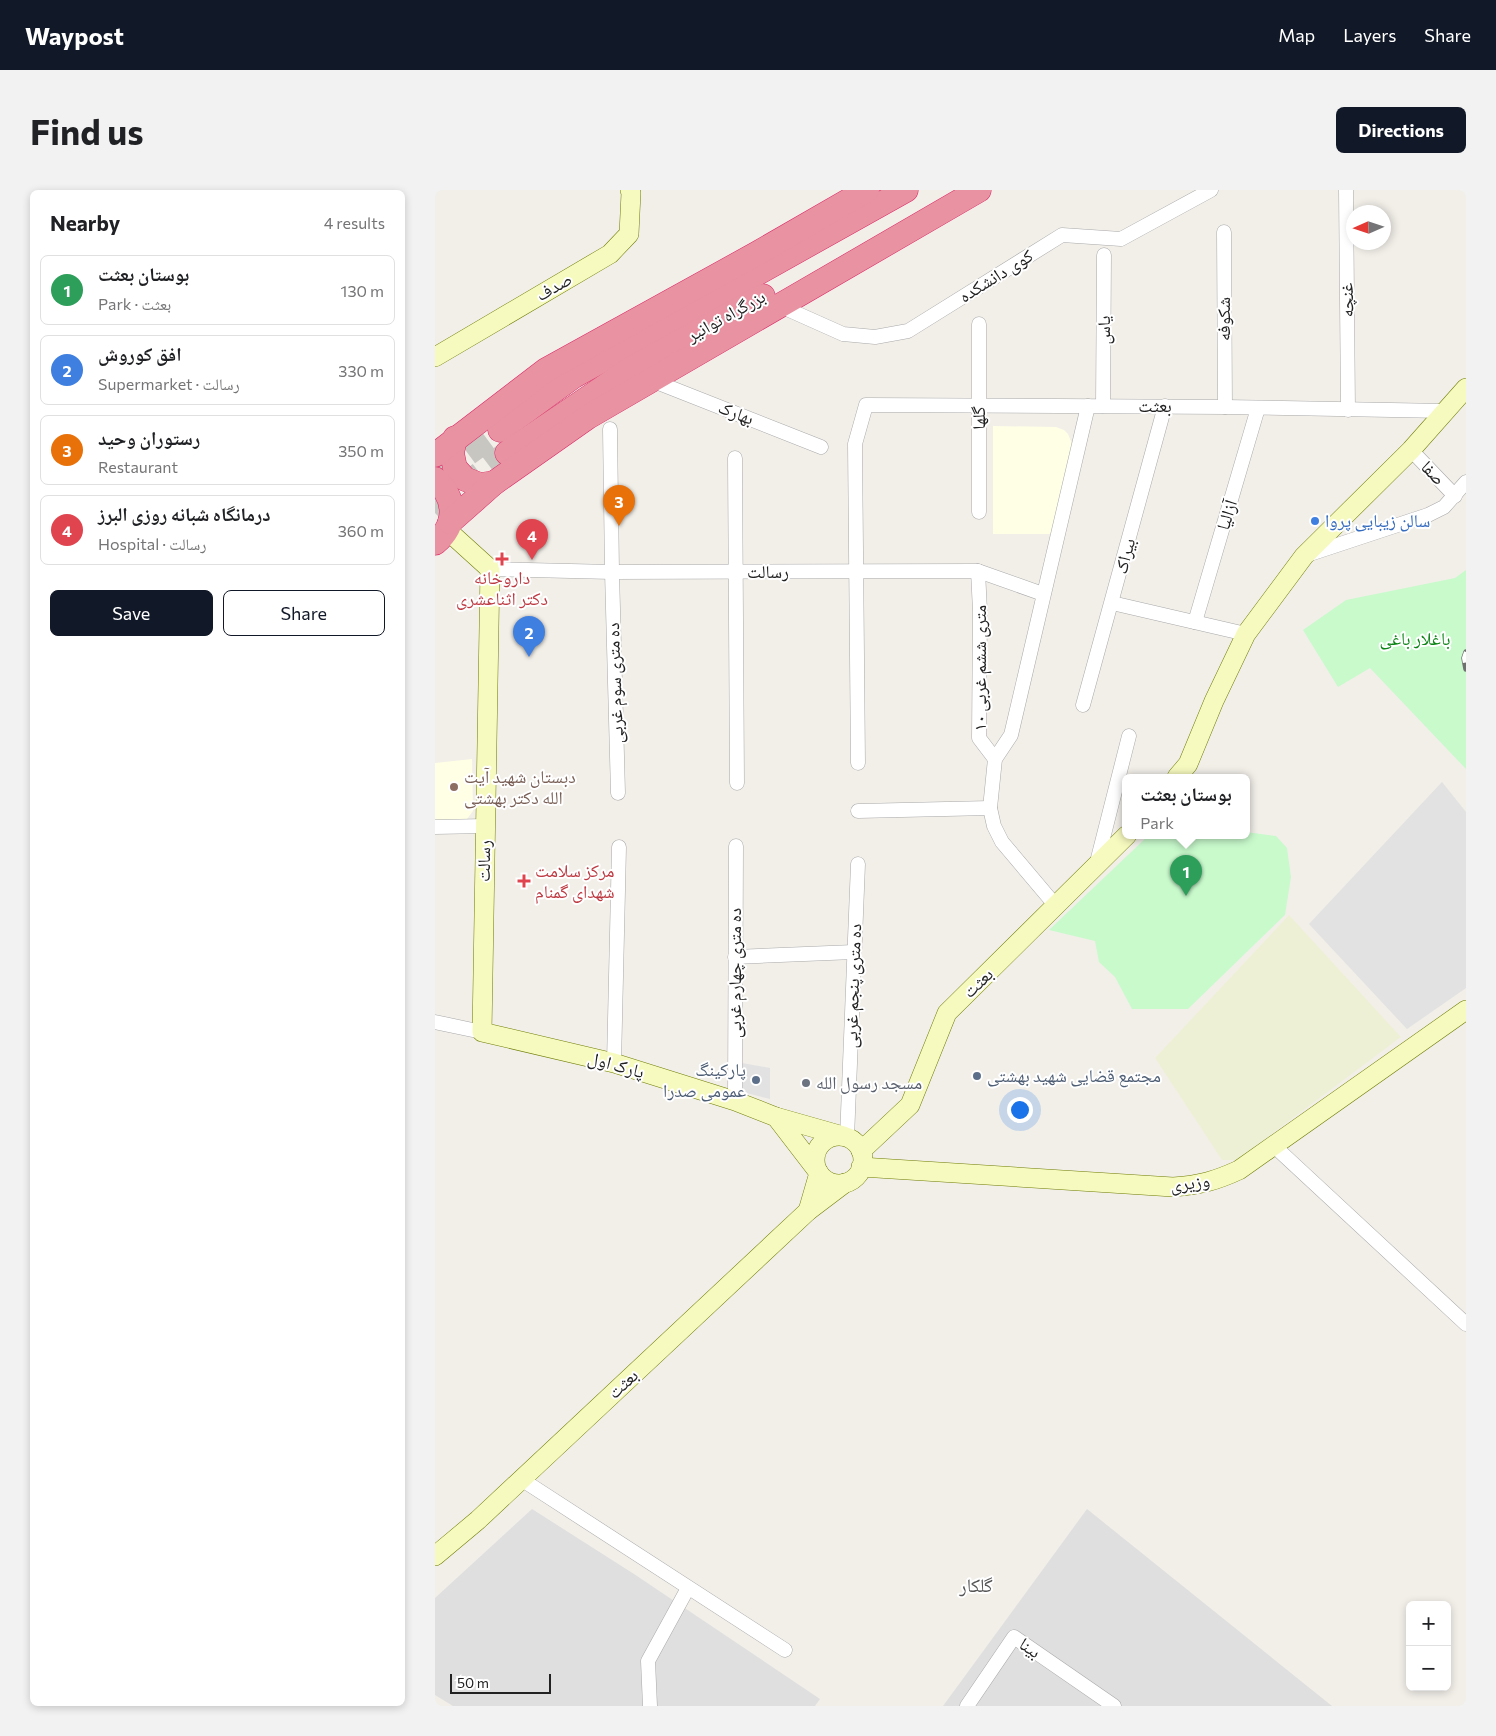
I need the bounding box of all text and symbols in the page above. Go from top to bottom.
text: Waypost [25,21,124,50]
text: Map [1278,24,1315,46]
text: Layers [1343,24,1396,46]
text: Share [1424,24,1471,46]
button: Directions [1336,107,1466,153]
text: Find us [30,109,144,152]
north arrow [1346,205,1391,250]
text: Nearby [50,210,120,235]
text: 4 results [324,213,385,232]
street label: کوی دانشکده [954,243,1038,307]
text: بوستان بعثت [98,262,189,285]
street label: صدف [532,267,575,305]
text: 1 [63,281,71,300]
text: 130 m [341,281,384,300]
street label: غنچه [1335,283,1358,317]
street label: بزرگراه توانیر [681,284,769,347]
text: Park · بعثت [98,294,171,313]
street label: شکوفه [1212,297,1234,341]
street label: یاس [1092,316,1115,344]
text: افق کوروش [98,342,182,365]
text: 2 [62,361,72,380]
text: 330 m [338,361,384,380]
text: Supermarket · رسالت [98,374,240,393]
street label: بعثت [1138,394,1172,417]
street label: بهارک [715,395,757,429]
street label: گلها [967,406,989,430]
text: رستوران وحید [98,426,200,449]
text: 3 [62,441,72,460]
text: 350 m [338,441,384,460]
street label: صفا [1417,455,1451,489]
text: Restaurant [98,457,178,476]
pin: 3 [603,485,635,526]
street label: آزالیا [1211,497,1241,533]
text: درمانگاه شبانه روزی البرز [98,502,270,525]
place label: سالن زيبايى پروا [1325,509,1430,532]
marker: سالن زيبايى پروا [1309,515,1321,527]
pin: 4 [516,519,548,560]
text: 4 [62,521,72,540]
text: 360 m [338,521,384,540]
text: Hospital · رسالت [98,534,206,553]
street label: بیراک [1109,535,1140,576]
marker: داروخانه دکتر اثناعشری [496,553,508,565]
street label: رسالت [747,560,789,582]
place label: داروخانه دکتر اثناعشری [456,566,548,610]
button: Save [50,590,213,636]
button: Share [223,590,385,636]
street label: ۱۰ متری ششم غربی [968,605,992,731]
pin: 2 [513,616,545,657]
street label: ده متری سوم غربی [601,622,629,744]
park label: باغلار باغی [1380,627,1451,650]
place label: دبستان شهید آیت الله دکتر بهشتی [464,765,576,809]
popup [1122,774,1250,839]
marker: دبستان شهید آیت الله دکتر بهشتی [448,781,460,793]
text: بوستان بعثت [1140,782,1232,805]
text: Park [1140,813,1174,832]
street label: رسالت [472,840,494,882]
pin: 1 [1170,855,1202,896]
place label: مرکز سلامت شهدای گمنام [535,859,615,904]
marker: مرکز سلامت شهدای گمنام [517,874,531,888]
street label: ده متری چهارم غربی [723,908,747,1038]
street label: ده متری پنجم غربی [839,923,867,1049]
street label: بعثت [958,963,997,1002]
street label: پارک اول [585,1046,647,1083]
place label: پارکینگ عمومی صدرا [663,1058,746,1102]
place label: مجتمع قضایی شهید بهشتی [987,1064,1161,1088]
marker: مجتمع قضایی شهید بهشتی [971,1070,983,1082]
place label: مسجد رسول الله [816,1071,922,1094]
marker: پارکینگ عمومی صدرا [750,1074,762,1086]
marker: مسجد رسول الله [800,1077,812,1089]
your location [1007,1097,1033,1123]
street label: وزیری [1169,1169,1211,1196]
street label: بعثت [603,1364,643,1403]
district label: گلکار [958,1573,993,1597]
map controls [1406,1601,1451,1691]
button: + [1406,1601,1451,1646]
street label: بینا [1015,1632,1046,1663]
button: − [1406,1646,1451,1691]
scale bar [450,1671,551,1694]
text: 50 m [457,1674,489,1691]

